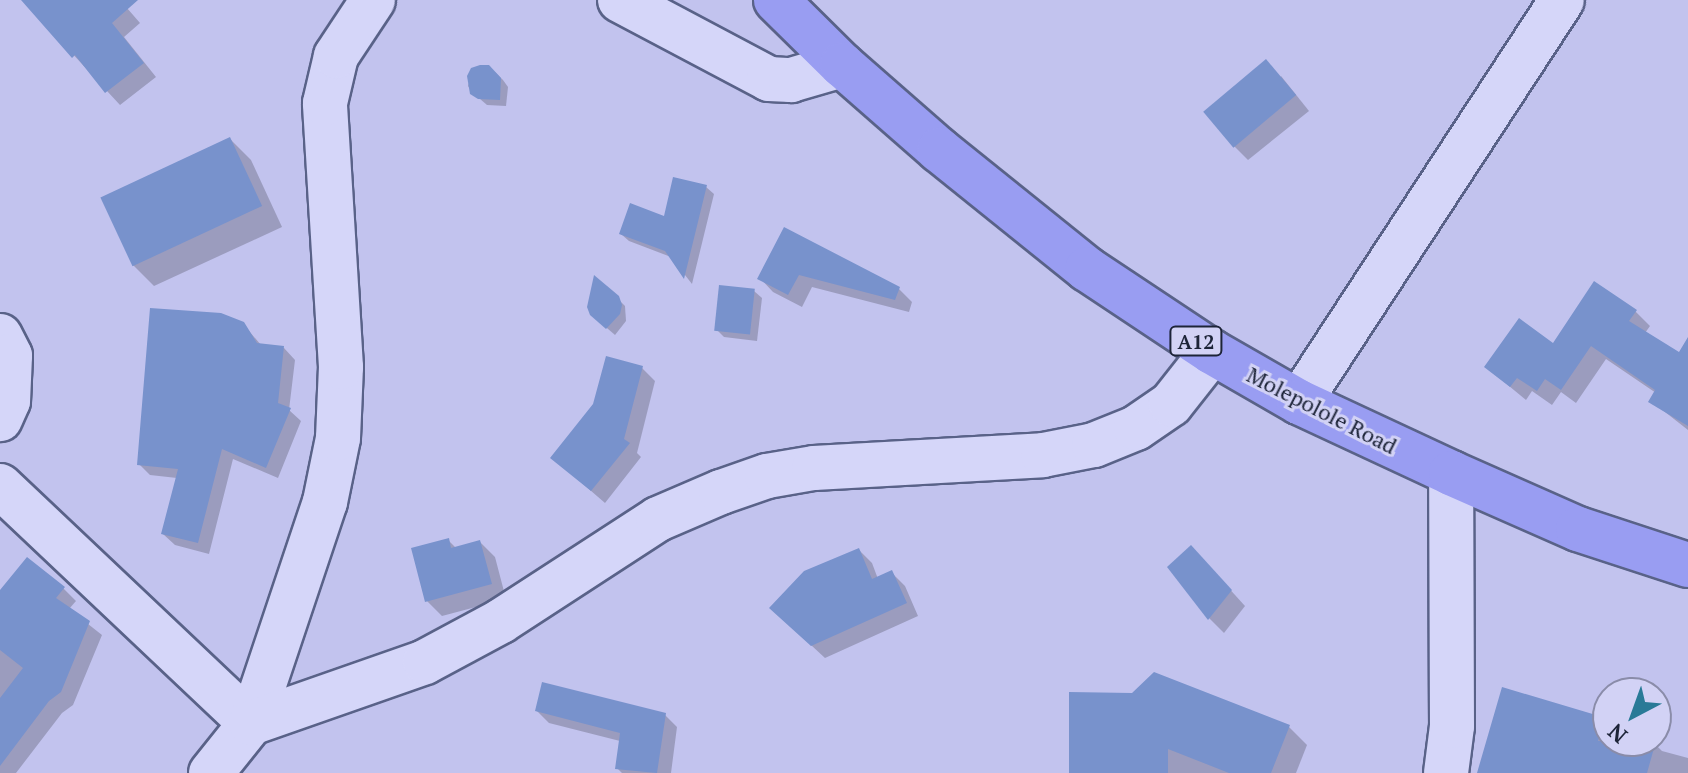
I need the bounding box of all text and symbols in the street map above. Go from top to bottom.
road number: A12 [1168,325,1224,357]
street label: Molepolole Road [1243,361,1401,459]
north arrow [1592,677,1672,757]
text: N [1601,718,1633,750]

